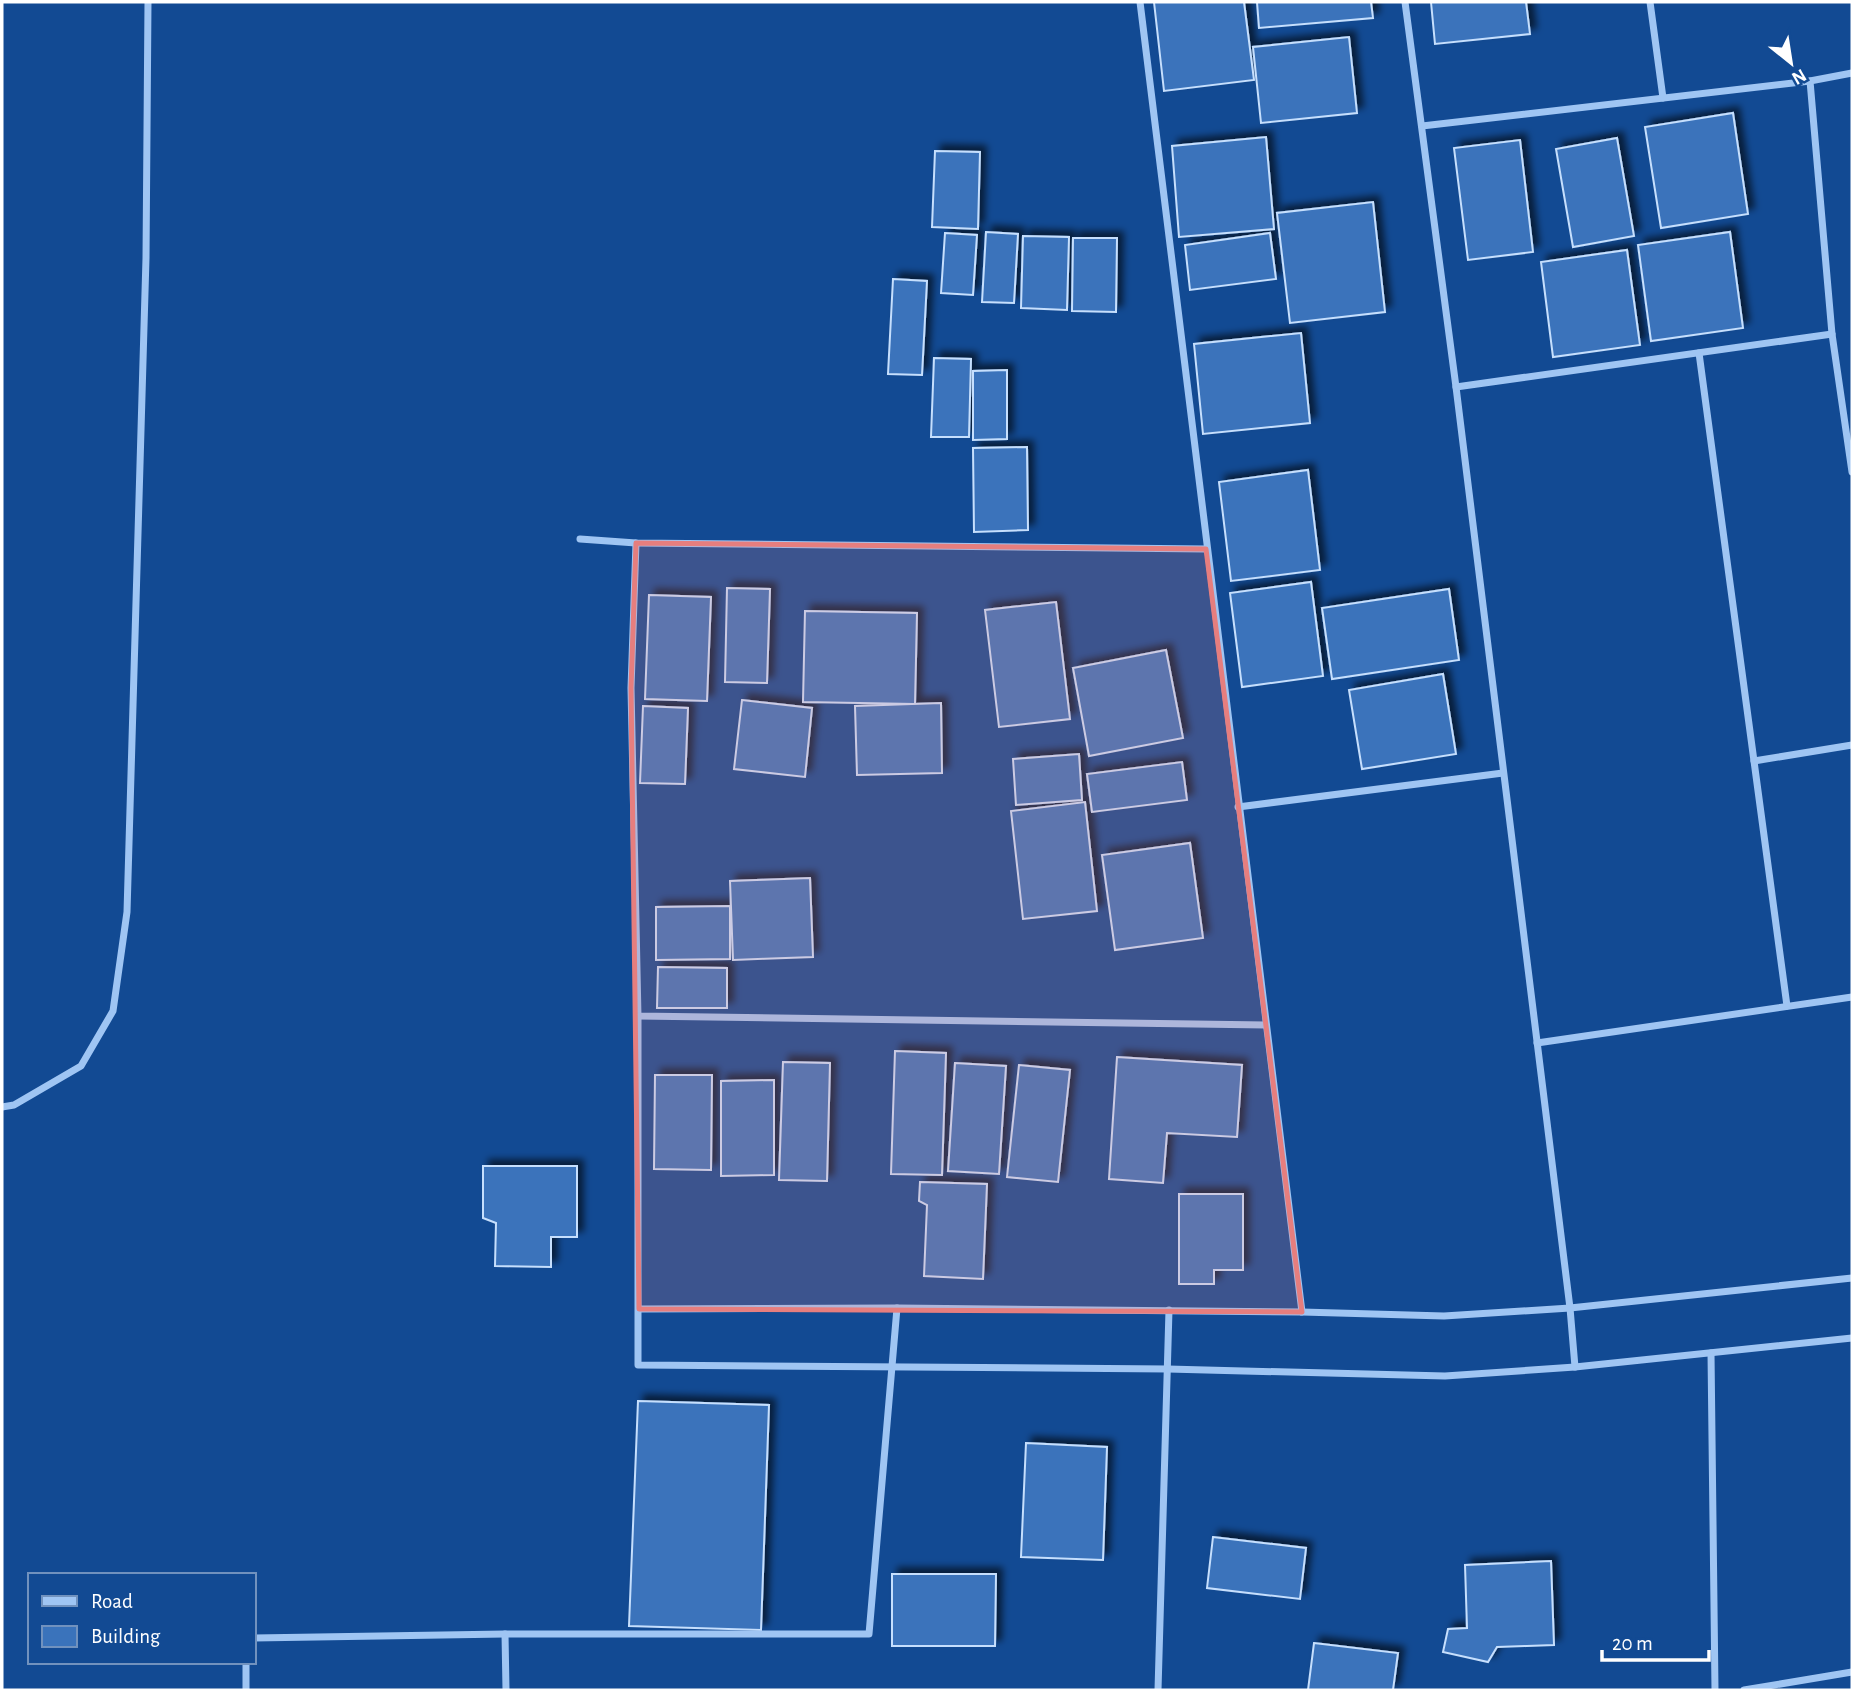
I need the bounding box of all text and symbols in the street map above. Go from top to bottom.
north arrow [1756,28,1826,98]
text: N [1788,65,1809,88]
legend [28,1573,256,1664]
text: Road [91,1591,133,1612]
scale bar [1602,1618,1709,1662]
text: Building [91,1626,161,1647]
text: 20 m [1612,1633,1653,1654]

